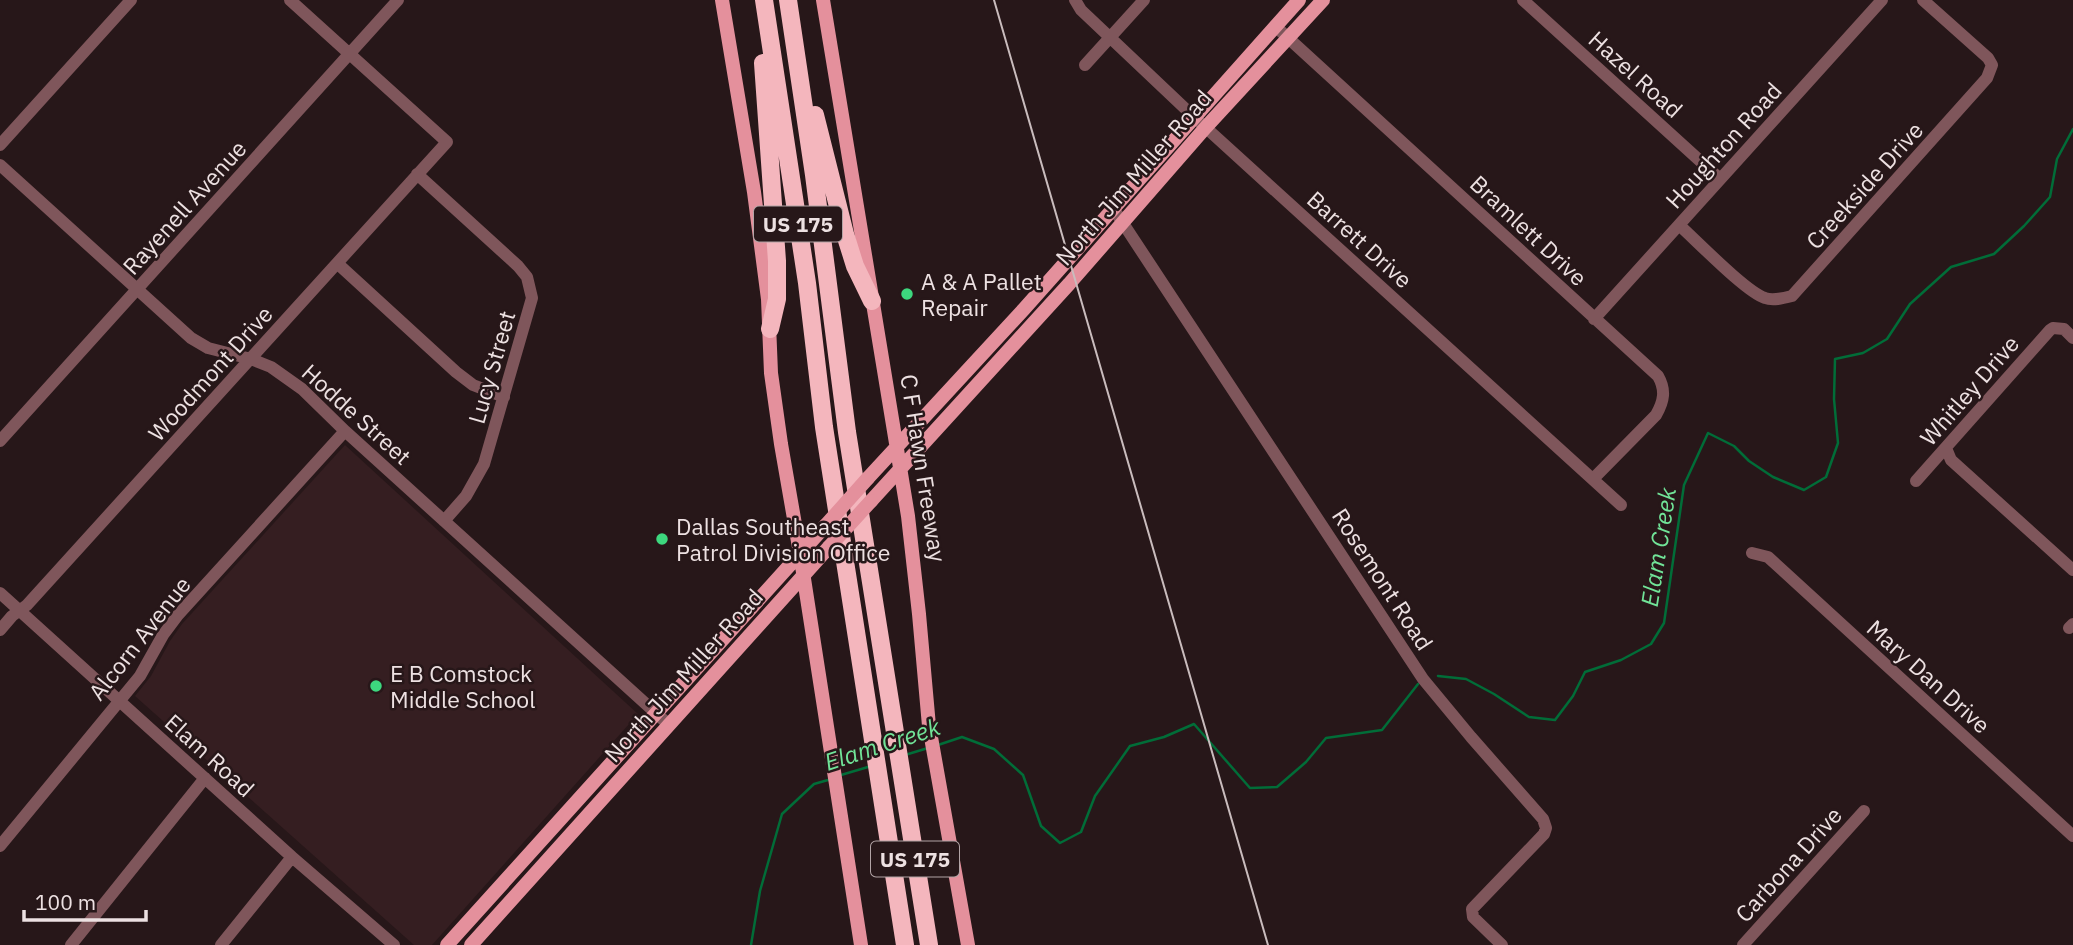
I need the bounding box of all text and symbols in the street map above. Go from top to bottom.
street label: Hazel Road [1583,24,1689,124]
street label: Houghton Road [1658,76,1788,214]
street label: North Jim Miller Road [1048,83,1218,271]
street label: Creekside Drive [1799,115,1929,255]
street label: Rayenell Avenue [116,133,252,281]
street label: Bramlett Drive [1464,168,1594,292]
street label: Barrett Drive [1301,184,1419,294]
road number: US 175 [754,206,842,242]
place label: A & A Pallet Repair [921,266,1042,322]
marker: A & A Pallet Repair [899,286,915,302]
street label: Woodmont Drive [141,299,279,447]
street label: Lucy Street [461,307,521,427]
street label: Whitley Drive [1913,329,2025,451]
street label: Hodde Street [296,357,418,471]
street label: C F Hawn Freeway [894,372,954,564]
water label: Elam Creek [1633,485,1683,609]
street label: Rosemont Road [1326,502,1440,656]
place label: Dallas Southeast Patrol Division Office [676,511,890,567]
marker: Dallas Southeast Patrol Division Office [654,531,670,547]
street label: Alcorn Avenue [81,570,197,706]
street label: North Jim Miller Road [597,582,769,768]
street label: Mary Dan Drive [1861,613,1997,739]
place label: E B Comstock Middle School [390,658,535,714]
marker: E B Comstock Middle School [368,678,384,694]
street label: Elam Road [159,707,261,803]
water label: Elam Creek [820,710,945,778]
street label: Carbona Drive [1728,800,1848,928]
road number: US 175 [871,842,959,876]
scale bar [24,878,147,922]
text: 100 m [35,888,96,916]

